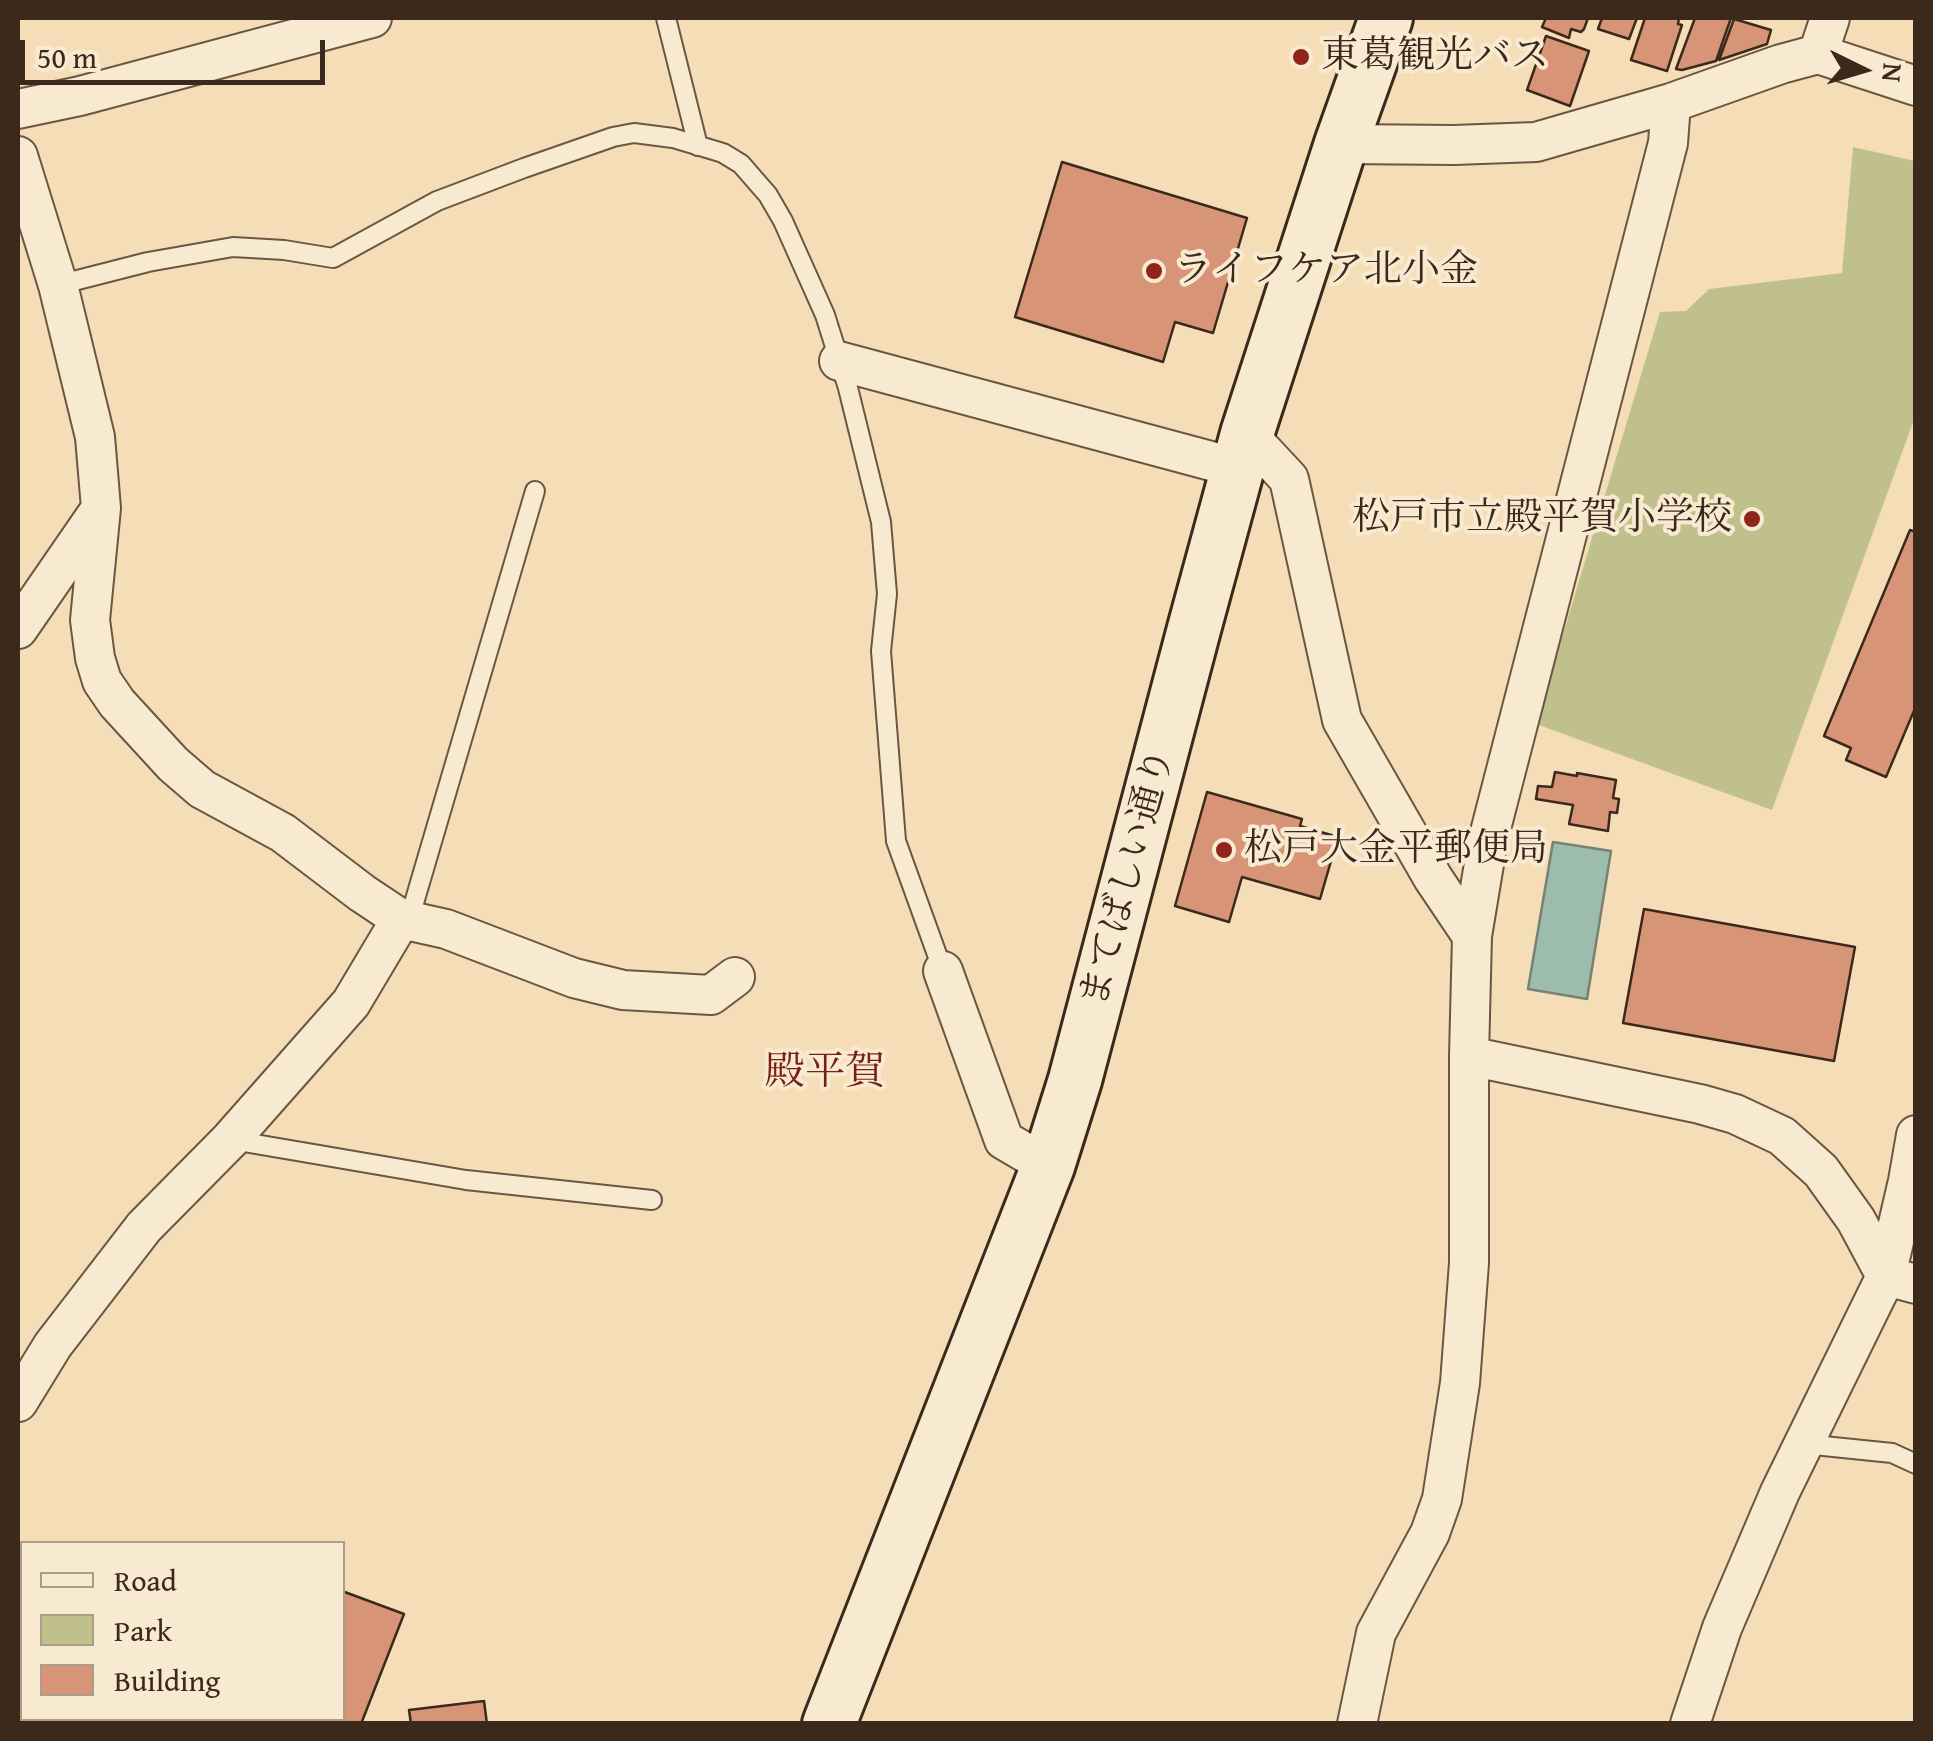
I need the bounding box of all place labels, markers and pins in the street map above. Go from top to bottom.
place label: 東葛観光バス [1321,34,1549,80]
marker: 東葛観光バス [1290,46,1312,68]
place label: ライフケア北小金 [1174,248,1478,294]
marker: ライフケア北小金 [1143,260,1165,282]
place label: 松戸市立殿平賀小学校 [1352,496,1732,542]
marker: 松戸市立殿平賀小学校 [1741,508,1763,530]
place label: 松戸大金平郵便局 [1244,827,1548,873]
marker: 松戸大金平郵便局 [1213,839,1235,861]

